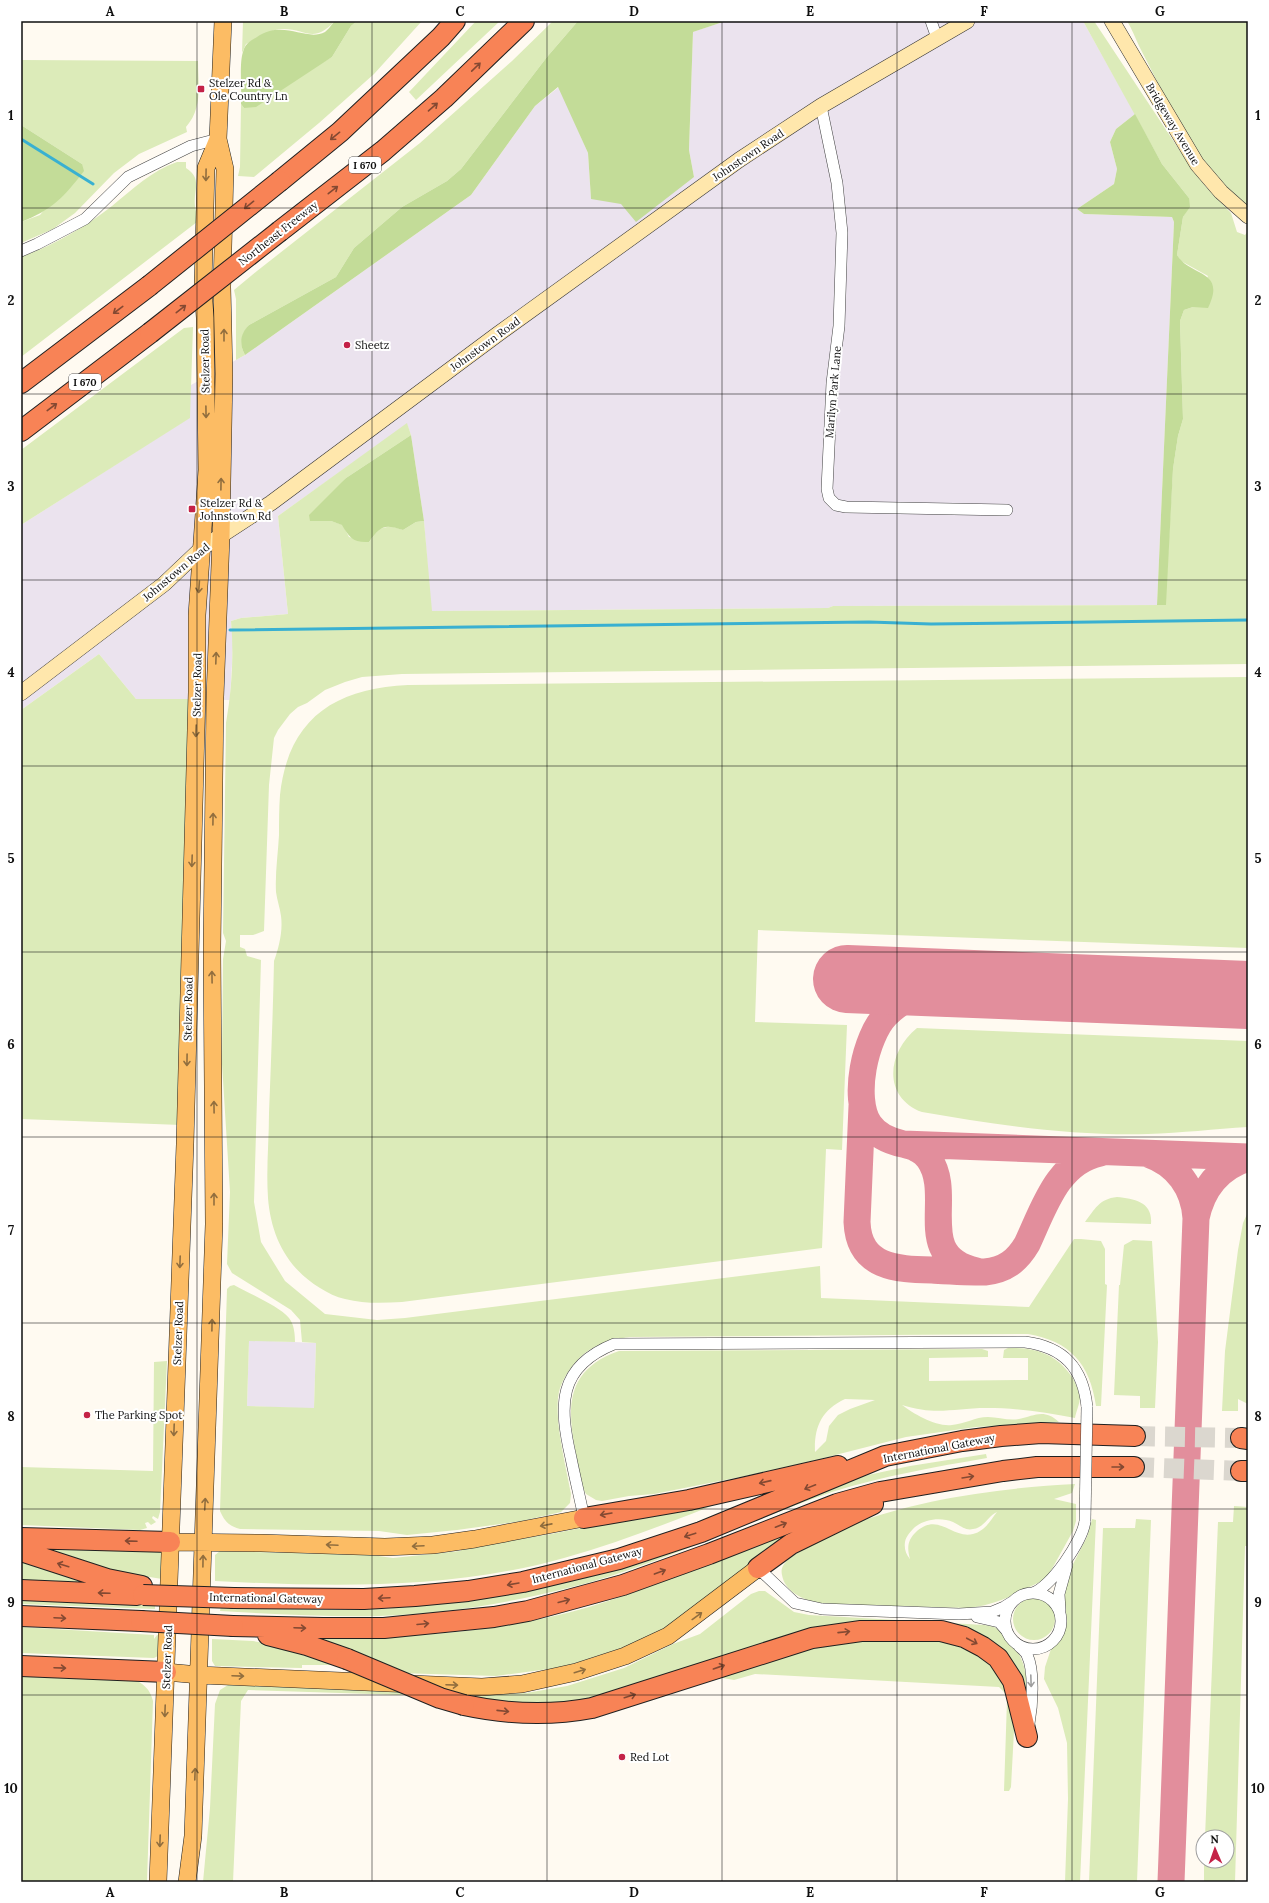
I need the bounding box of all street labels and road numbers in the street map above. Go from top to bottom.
street label: Bridgeway Avenue [1143,80,1203,168]
street label: Johnstown Road [709,126,787,185]
road number: I 670 [349,157,381,173]
street label: Northeast Freeway [236,198,321,268]
street label: Johnstown Road [446,314,523,375]
street label: Stelzer Road [197,328,213,393]
street label: Marilyn Park Lane [822,345,844,439]
road number: I 670 [69,374,101,390]
street label: Johnstown Road [139,540,213,605]
street label: Stelzer Road [189,652,205,717]
street label: Stelzer Road [180,976,196,1041]
street label: Stelzer Road [170,1300,186,1365]
street label: International Gateway [882,1430,996,1466]
street label: International Gateway [530,1543,644,1586]
street label: International Gateway [209,1590,323,1606]
street label: Stelzer Road [159,1624,175,1689]

